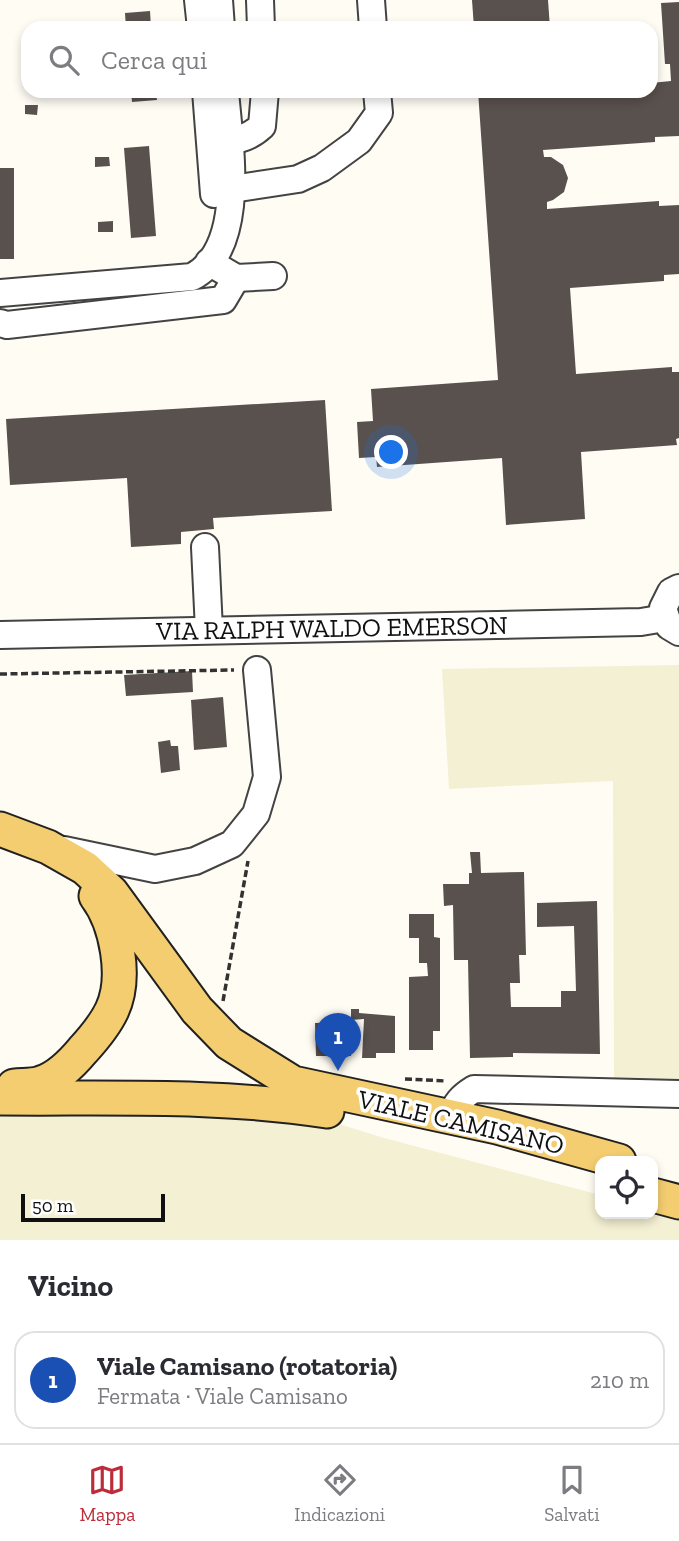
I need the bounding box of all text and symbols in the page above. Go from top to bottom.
search box [21,21,658,98]
icon: search [45,41,83,79]
text: Cerca qui [101,44,207,76]
your location [374,435,408,469]
street label: VIA RALPH WALDO EMERSON [155,609,508,647]
pin: 1 [315,1013,361,1071]
street label: VIALE CAMISANO [354,1083,567,1161]
map controls [595,1156,658,1219]
button: locate [595,1156,658,1219]
scale bar [21,1191,164,1223]
text: 50 m [32,1194,73,1217]
text: Vicino [28,1268,113,1304]
text: Viale Camisano (rotatoria) [97,1350,397,1382]
text: 1 [48,1366,58,1394]
text: 210 m [590,1366,649,1394]
text: Fermata · Viale Camisano [97,1382,348,1410]
tab: Mappa [80,1461,135,1526]
tab: Indicazioni [294,1461,385,1526]
tab: Salvati [544,1461,599,1526]

